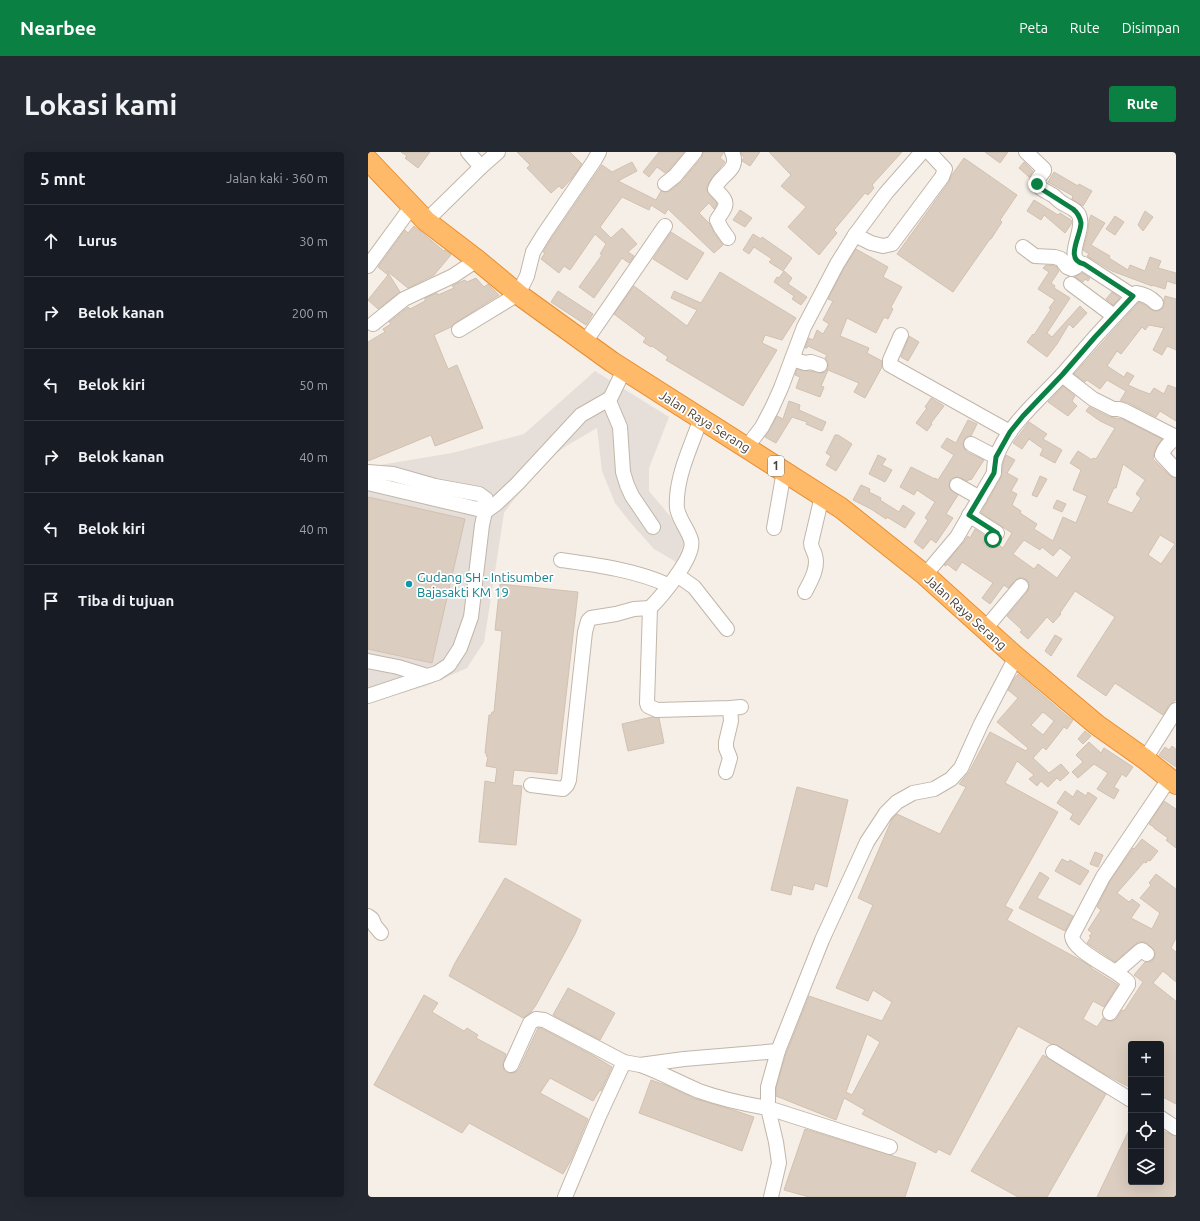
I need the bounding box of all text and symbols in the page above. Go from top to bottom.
text: Nearbee [20,17,97,39]
text: Peta [1019,20,1048,36]
text: Rute [1070,20,1100,36]
text: Disimpan [1122,20,1180,36]
button: Rute [1109,86,1176,122]
text: Lokasi kami [24,89,177,120]
text: 5 mnt [40,169,86,188]
text: Jalan kaki · 360 m [226,171,328,185]
route end [1028,175,1046,193]
icon: ahead [40,230,62,252]
text: Lurus [78,232,117,249]
text: 30 m [299,234,328,248]
icon: right [40,302,62,324]
text: Belok kanan [78,304,164,321]
text: 200 m [292,306,328,320]
icon: left [40,374,62,396]
text: Belok kiri [78,376,145,393]
text: 50 m [299,378,328,392]
street label: Jalan Raya Serang [657,387,753,455]
icon: right [40,446,62,468]
text: Belok kanan [78,448,164,465]
text: 40 m [299,450,328,464]
road number: 1 [768,456,784,476]
icon: left [40,518,62,540]
text: Belok kiri [78,520,145,537]
text: 40 m [299,522,328,536]
route start [984,530,1002,548]
place label: Gudang SH - Intisumber Bajasakti KM 19 [417,570,554,599]
street label: Jalan Raya Serang [922,572,1010,652]
marker: Gudang SH - Intisumber Bajasakti KM 19 [404,579,414,589]
icon: arrive [40,590,62,612]
text: Tiba di tujuan [78,592,174,609]
map controls [1128,1041,1164,1185]
button: + [1128,1041,1164,1077]
button: − [1128,1077,1164,1113]
button: locate [1128,1113,1164,1149]
button: layers [1128,1149,1164,1185]

